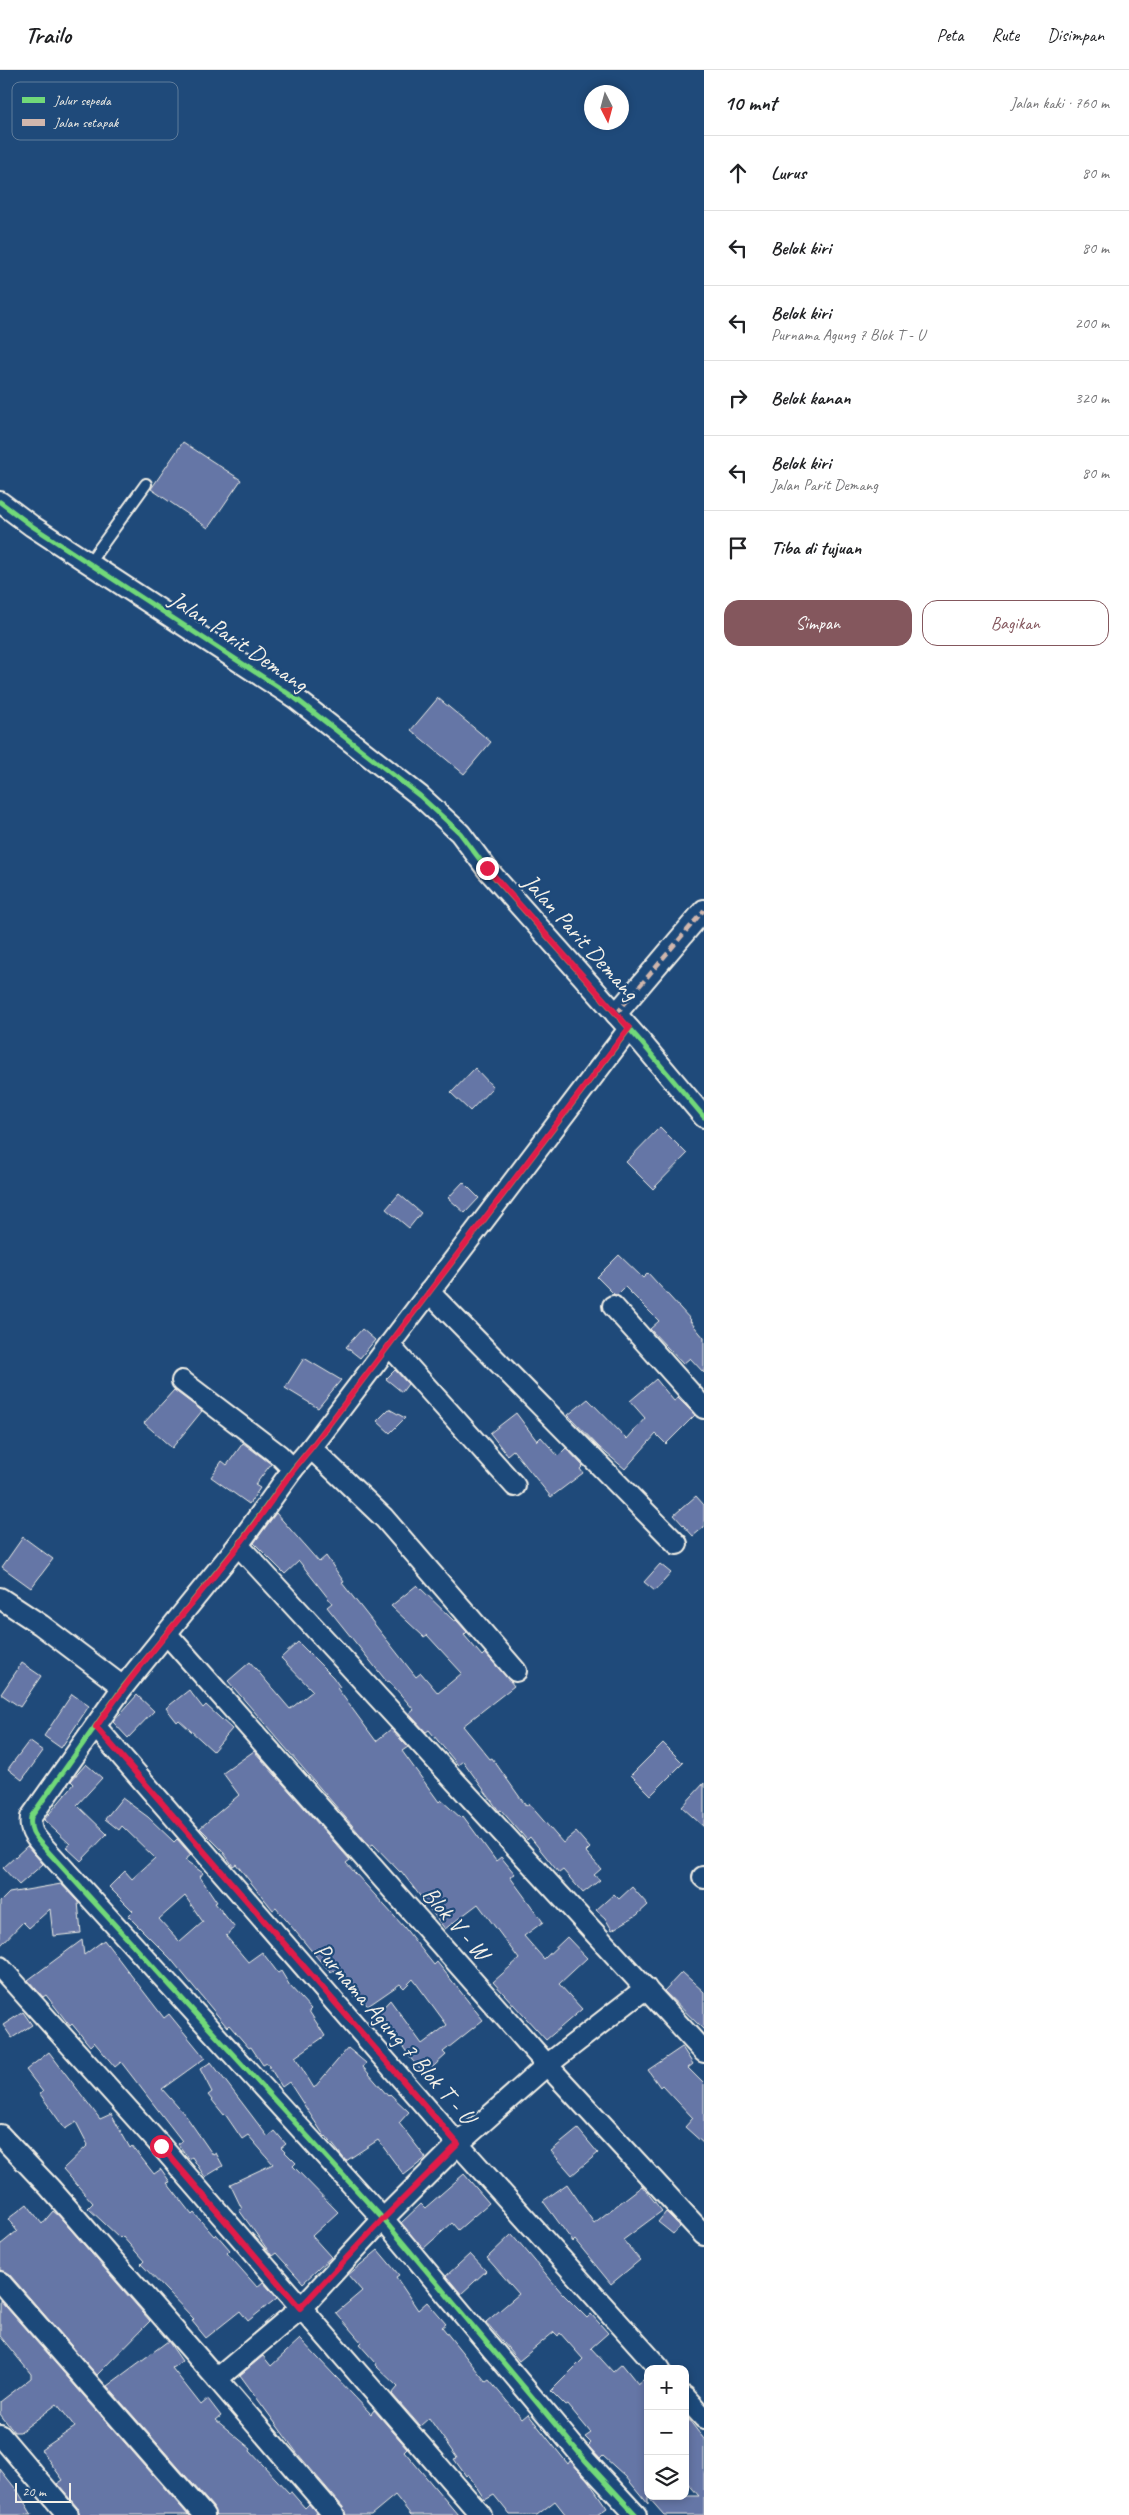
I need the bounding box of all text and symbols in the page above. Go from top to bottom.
text: Trailo [25,20,71,50]
text: Peta [937,24,964,46]
text: Rute [992,24,1019,46]
text: Disimpan [1047,24,1104,46]
legend [12,82,178,140]
north arrow [584,85,629,130]
text: 10 mnt [724,90,777,116]
text: Jalur sepeda [53,92,112,109]
text: Jalan kaki · 760 m [1011,93,1109,113]
text: Jalan setapak [53,114,119,131]
icon: ahead [724,159,752,187]
text: Lurus [771,161,806,185]
text: 80 m [1082,163,1109,183]
icon: left [724,234,752,262]
text: Belok kiri [771,236,831,260]
text: 80 m [1082,238,1109,258]
text: Belok kiri [771,301,831,325]
icon: left [724,309,752,337]
text: 200 m [1075,313,1109,333]
text: Purnama Agung 7 Blok T - U [771,325,925,345]
icon: right [724,384,752,412]
text: Belok kanan [771,386,850,410]
text: 320 m [1075,388,1109,408]
text: Belok kiri [771,451,831,475]
icon: left [724,459,752,487]
text: 80 m [1082,463,1109,483]
text: Jalan Parit Demang [771,475,878,495]
icon: arrive [724,534,752,562]
text: Tiba di tujuan [771,536,861,560]
street label: Jalan Parit Demang [163,583,315,699]
button: Simpan [724,600,912,646]
button: Bagikan [922,600,1109,646]
route end [476,857,499,880]
street label: Jalan Parit Demang [516,867,647,1008]
street label: Blok V - W [416,1880,499,1970]
street label: Purnama Agung 7 Blok T - U [308,1936,485,2133]
route start [150,2135,173,2158]
map controls [644,2365,689,2500]
button: + [644,2365,689,2410]
button: − [644,2410,689,2455]
button: layers [644,2455,689,2500]
scale bar [15,2480,71,2503]
text: 20 m [22,2483,46,2500]

